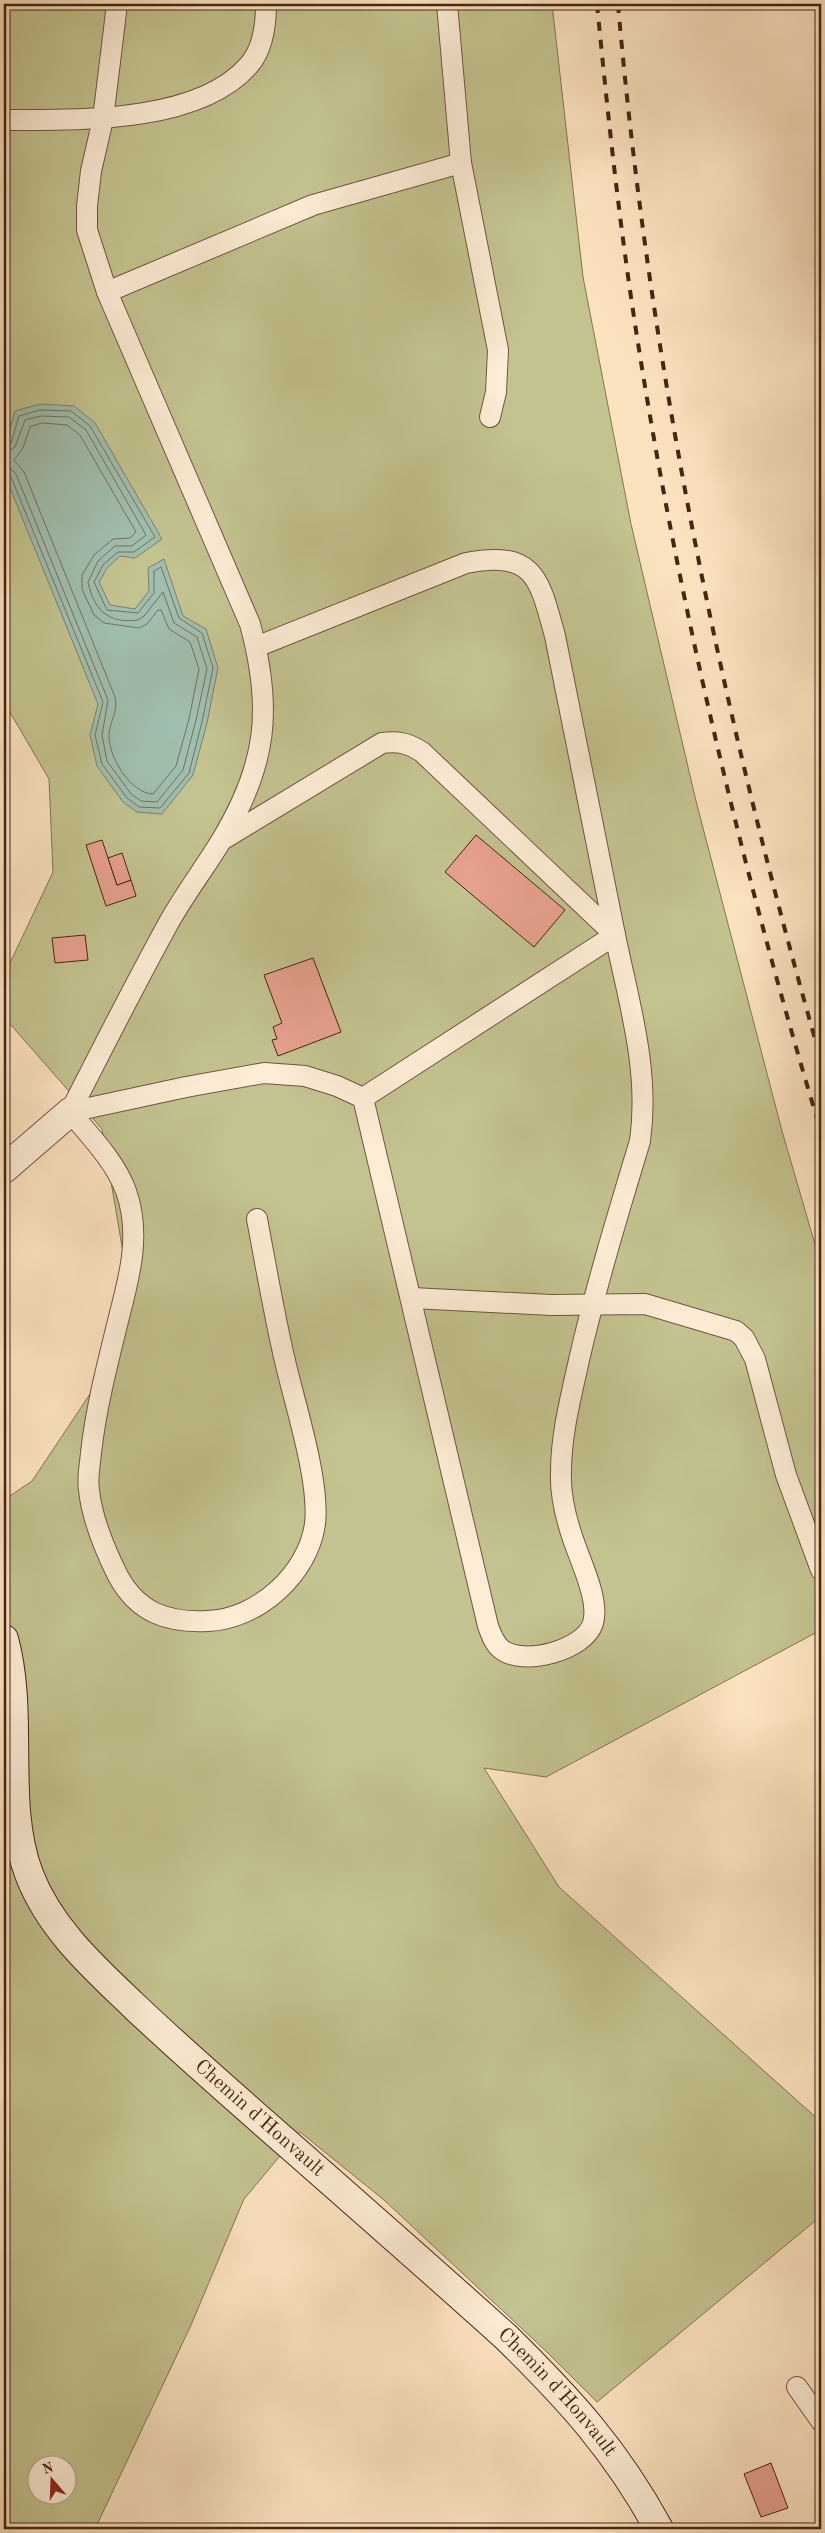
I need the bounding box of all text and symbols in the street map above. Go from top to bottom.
street label: Chemin d'Honvault [190,2056,328,2181]
street label: Chemin d'Honvault [494,2325,620,2461]
north arrow [28,2456,78,2506]
text: N [41,2460,56,2477]

